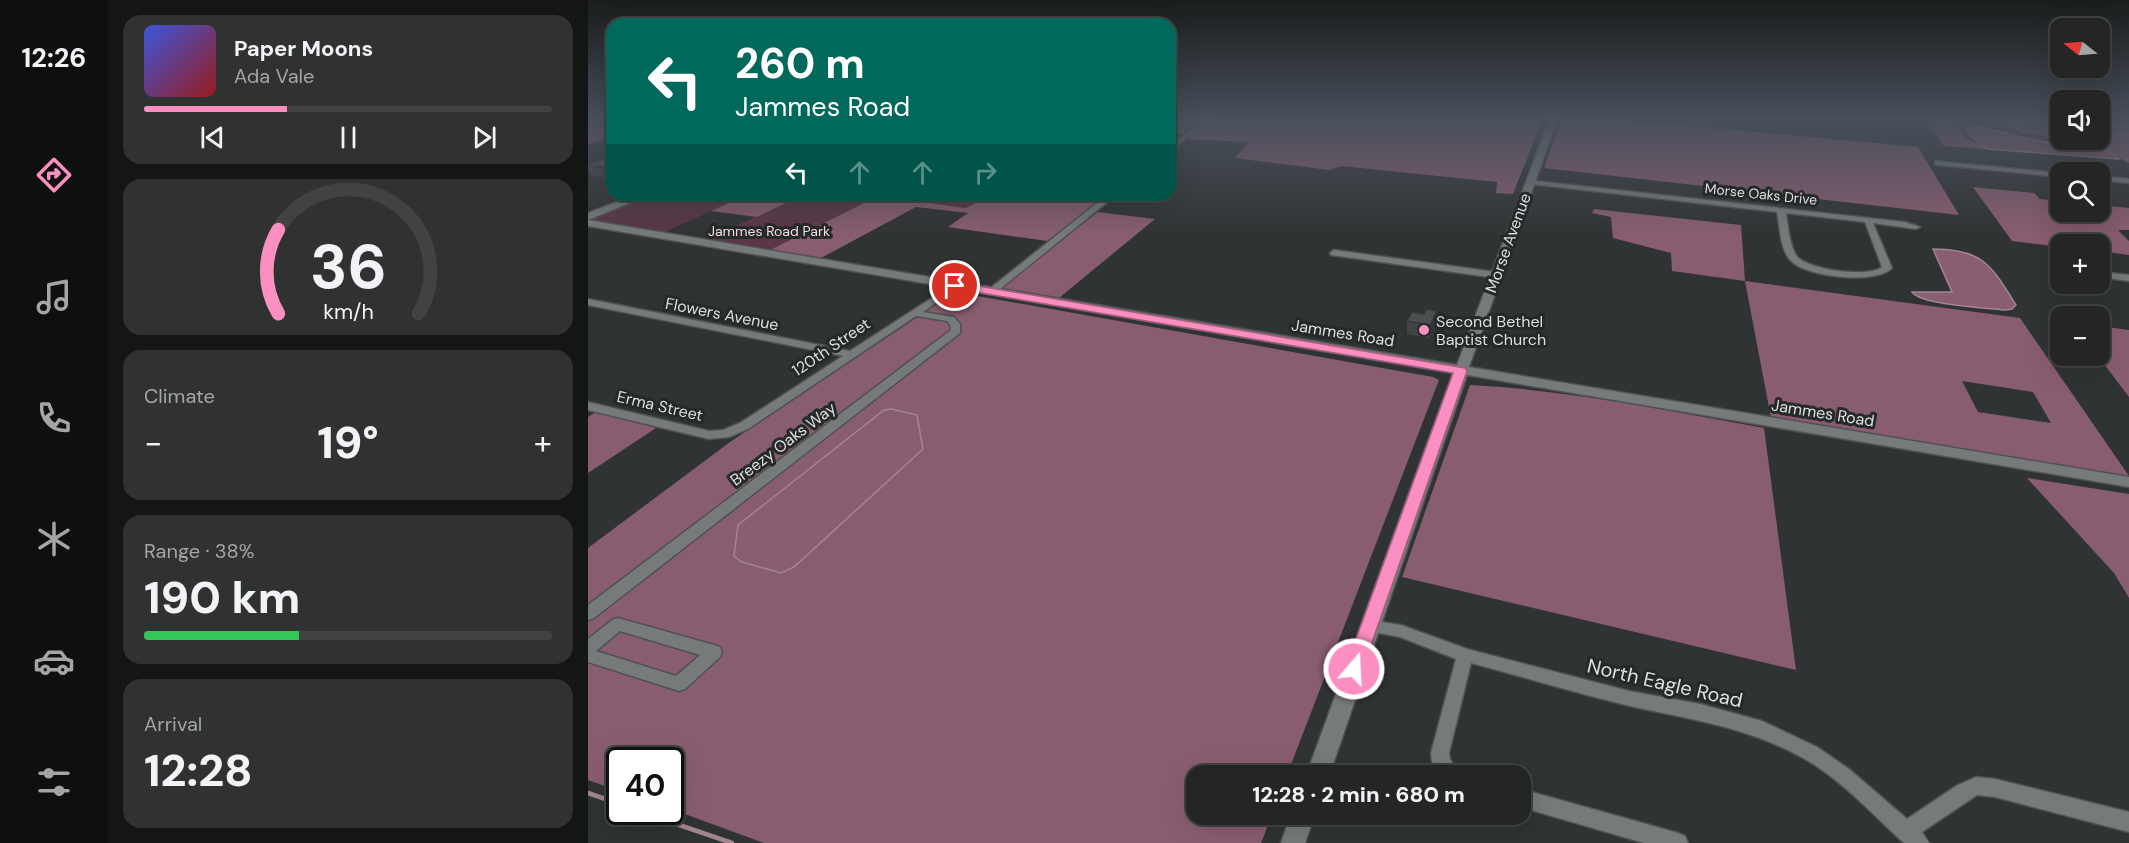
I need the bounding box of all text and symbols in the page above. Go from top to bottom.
north arrow [2050,18,2110,78]
map controls [2050,18,2110,366]
text: Paper Moons [234,34,373,63]
text: 260 m [735,36,865,91]
text: 12:26 [22,40,86,75]
icon: left [636,42,714,120]
text: Ada Vale [234,63,314,89]
text: Jammes Road [735,89,910,124]
button: sound [2050,90,2110,150]
icon: previous [196,121,229,154]
icon: pause [332,121,365,154]
icon: next [468,121,501,154]
icon: directions [33,154,75,196]
icon: left [780,156,813,189]
icon: ahead [843,156,876,189]
icon: ahead [906,156,939,189]
icon: right [969,156,1002,189]
button: search [2050,162,2110,222]
street label: Morse Oaks Drive [1704,179,1818,209]
street label: Morse Avenue [1480,190,1536,296]
park label: Jammes Road Park [708,222,830,240]
text: 36 [309,226,387,307]
button: + [2050,234,2110,294]
pin [929,260,980,311]
icon: arrive [938,269,971,302]
icon: music [33,276,75,318]
street label: Flowers Avenue [664,293,780,335]
text: km/h [323,299,373,327]
button: − [2050,306,2110,366]
place label: Second Bethel Baptist Church [1436,311,1546,350]
street label: 120th Street [788,313,874,381]
street label: Jammes Road [1290,315,1396,351]
marker: Second Bethel Baptist Church [1417,323,1431,337]
text: Climate [144,383,215,409]
street label: Erma Street [615,386,705,426]
street label: Jammes Road [1770,395,1876,431]
icon: phone [33,397,75,439]
street label: Breezy Oaks Way [726,397,840,491]
text: 19° [317,413,379,472]
text: − [144,421,162,464]
text: + [534,421,552,464]
icon: climate [33,518,75,560]
text: Range · 38% [144,538,254,564]
text: 190 km [144,568,300,627]
position arrow [1322,637,1386,701]
icon: car [33,640,75,682]
street label: North Eagle Road [1585,652,1745,714]
text: Arrival [144,711,202,737]
text: 12:28 [144,741,253,800]
speed limit sign: 40 [606,747,684,825]
icon: filters [33,761,75,803]
text: 12:28 · 2 min · 680 m [1252,780,1465,809]

